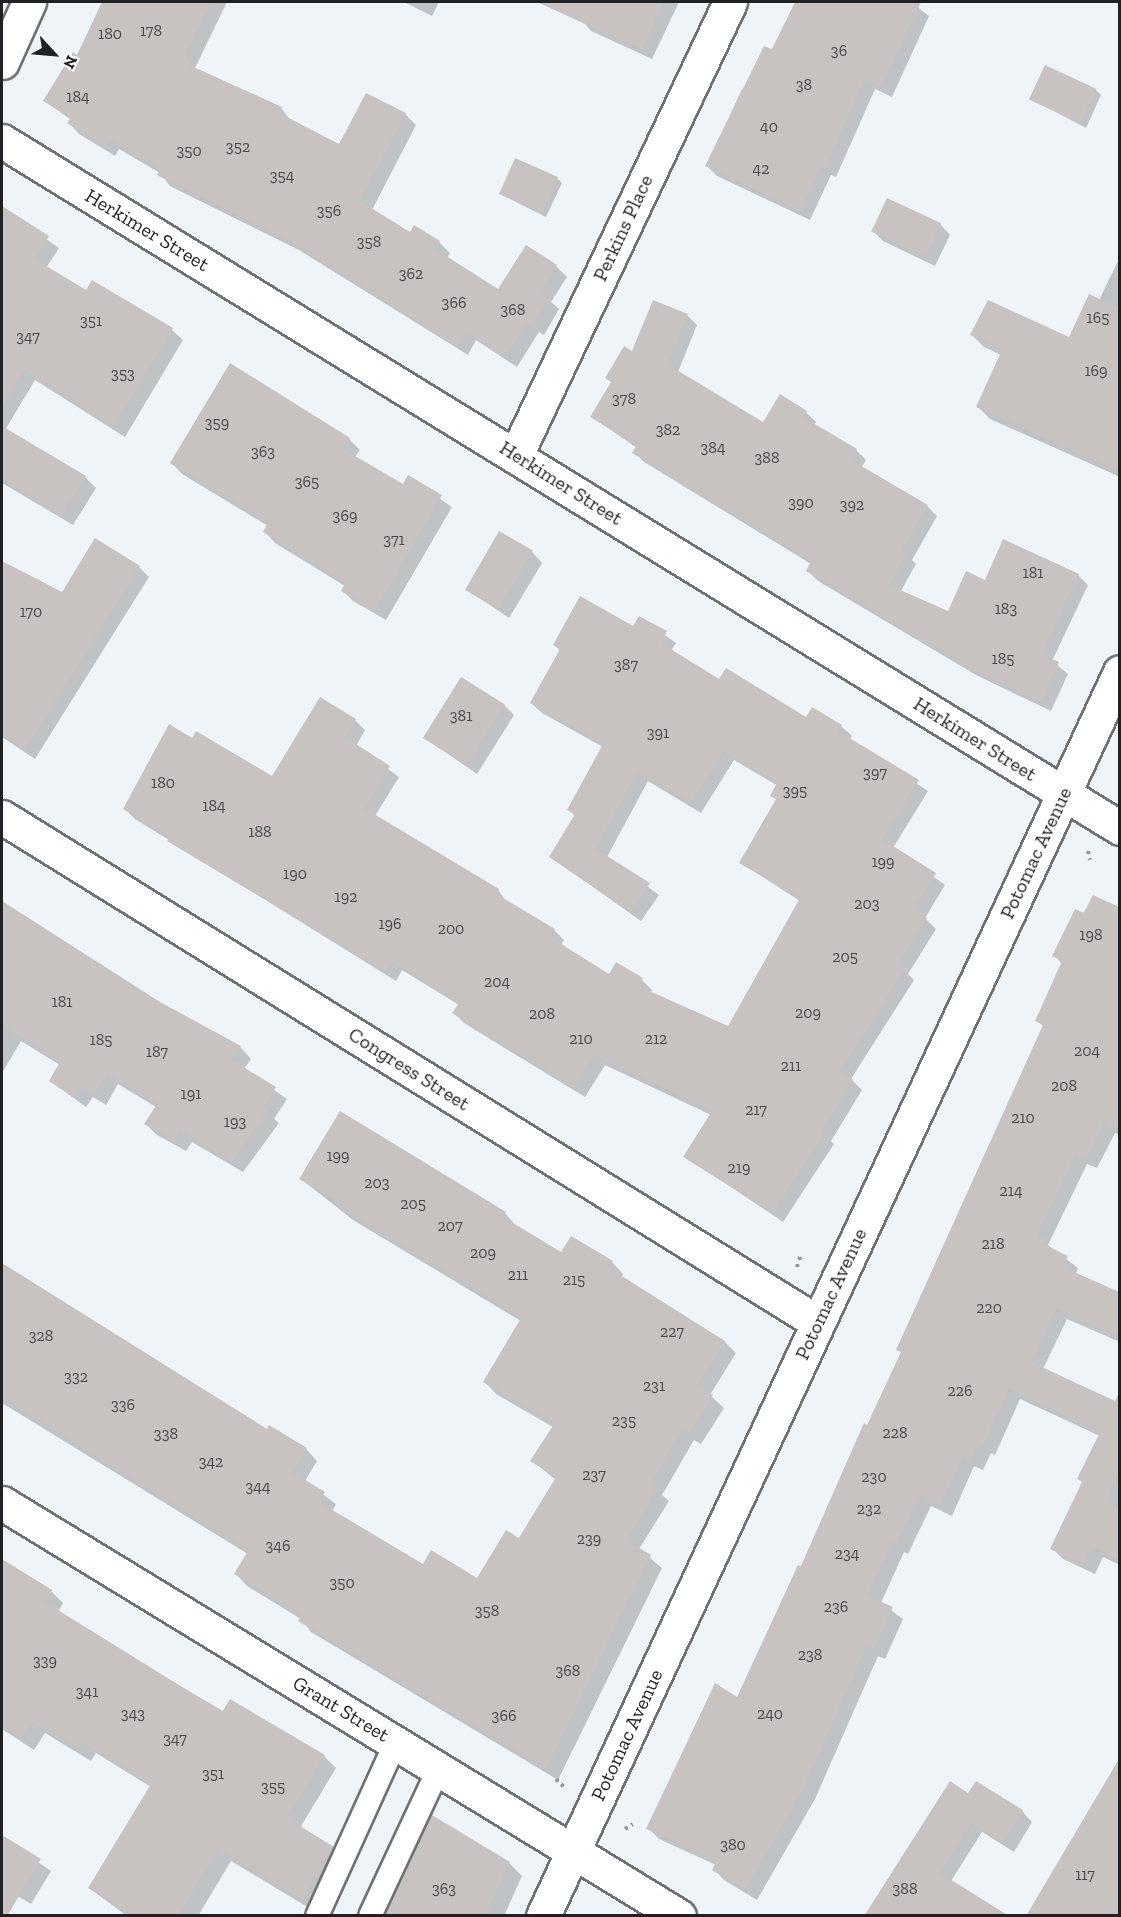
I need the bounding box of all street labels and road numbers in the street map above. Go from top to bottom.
street label: Perkins Place [588,171,658,285]
street label: Herkimer Street [81,184,213,276]
street label: Herkimer Street [495,436,627,530]
street label: Herkimer Street [909,692,1041,786]
street label: Potomac Avenue [995,783,1077,923]
street label: Congress Street [344,1022,474,1116]
street label: Potomac Avenue [790,1224,872,1364]
street label: Potomac Avenue [586,1665,668,1805]
street label: Grant Street [289,1671,393,1747]

